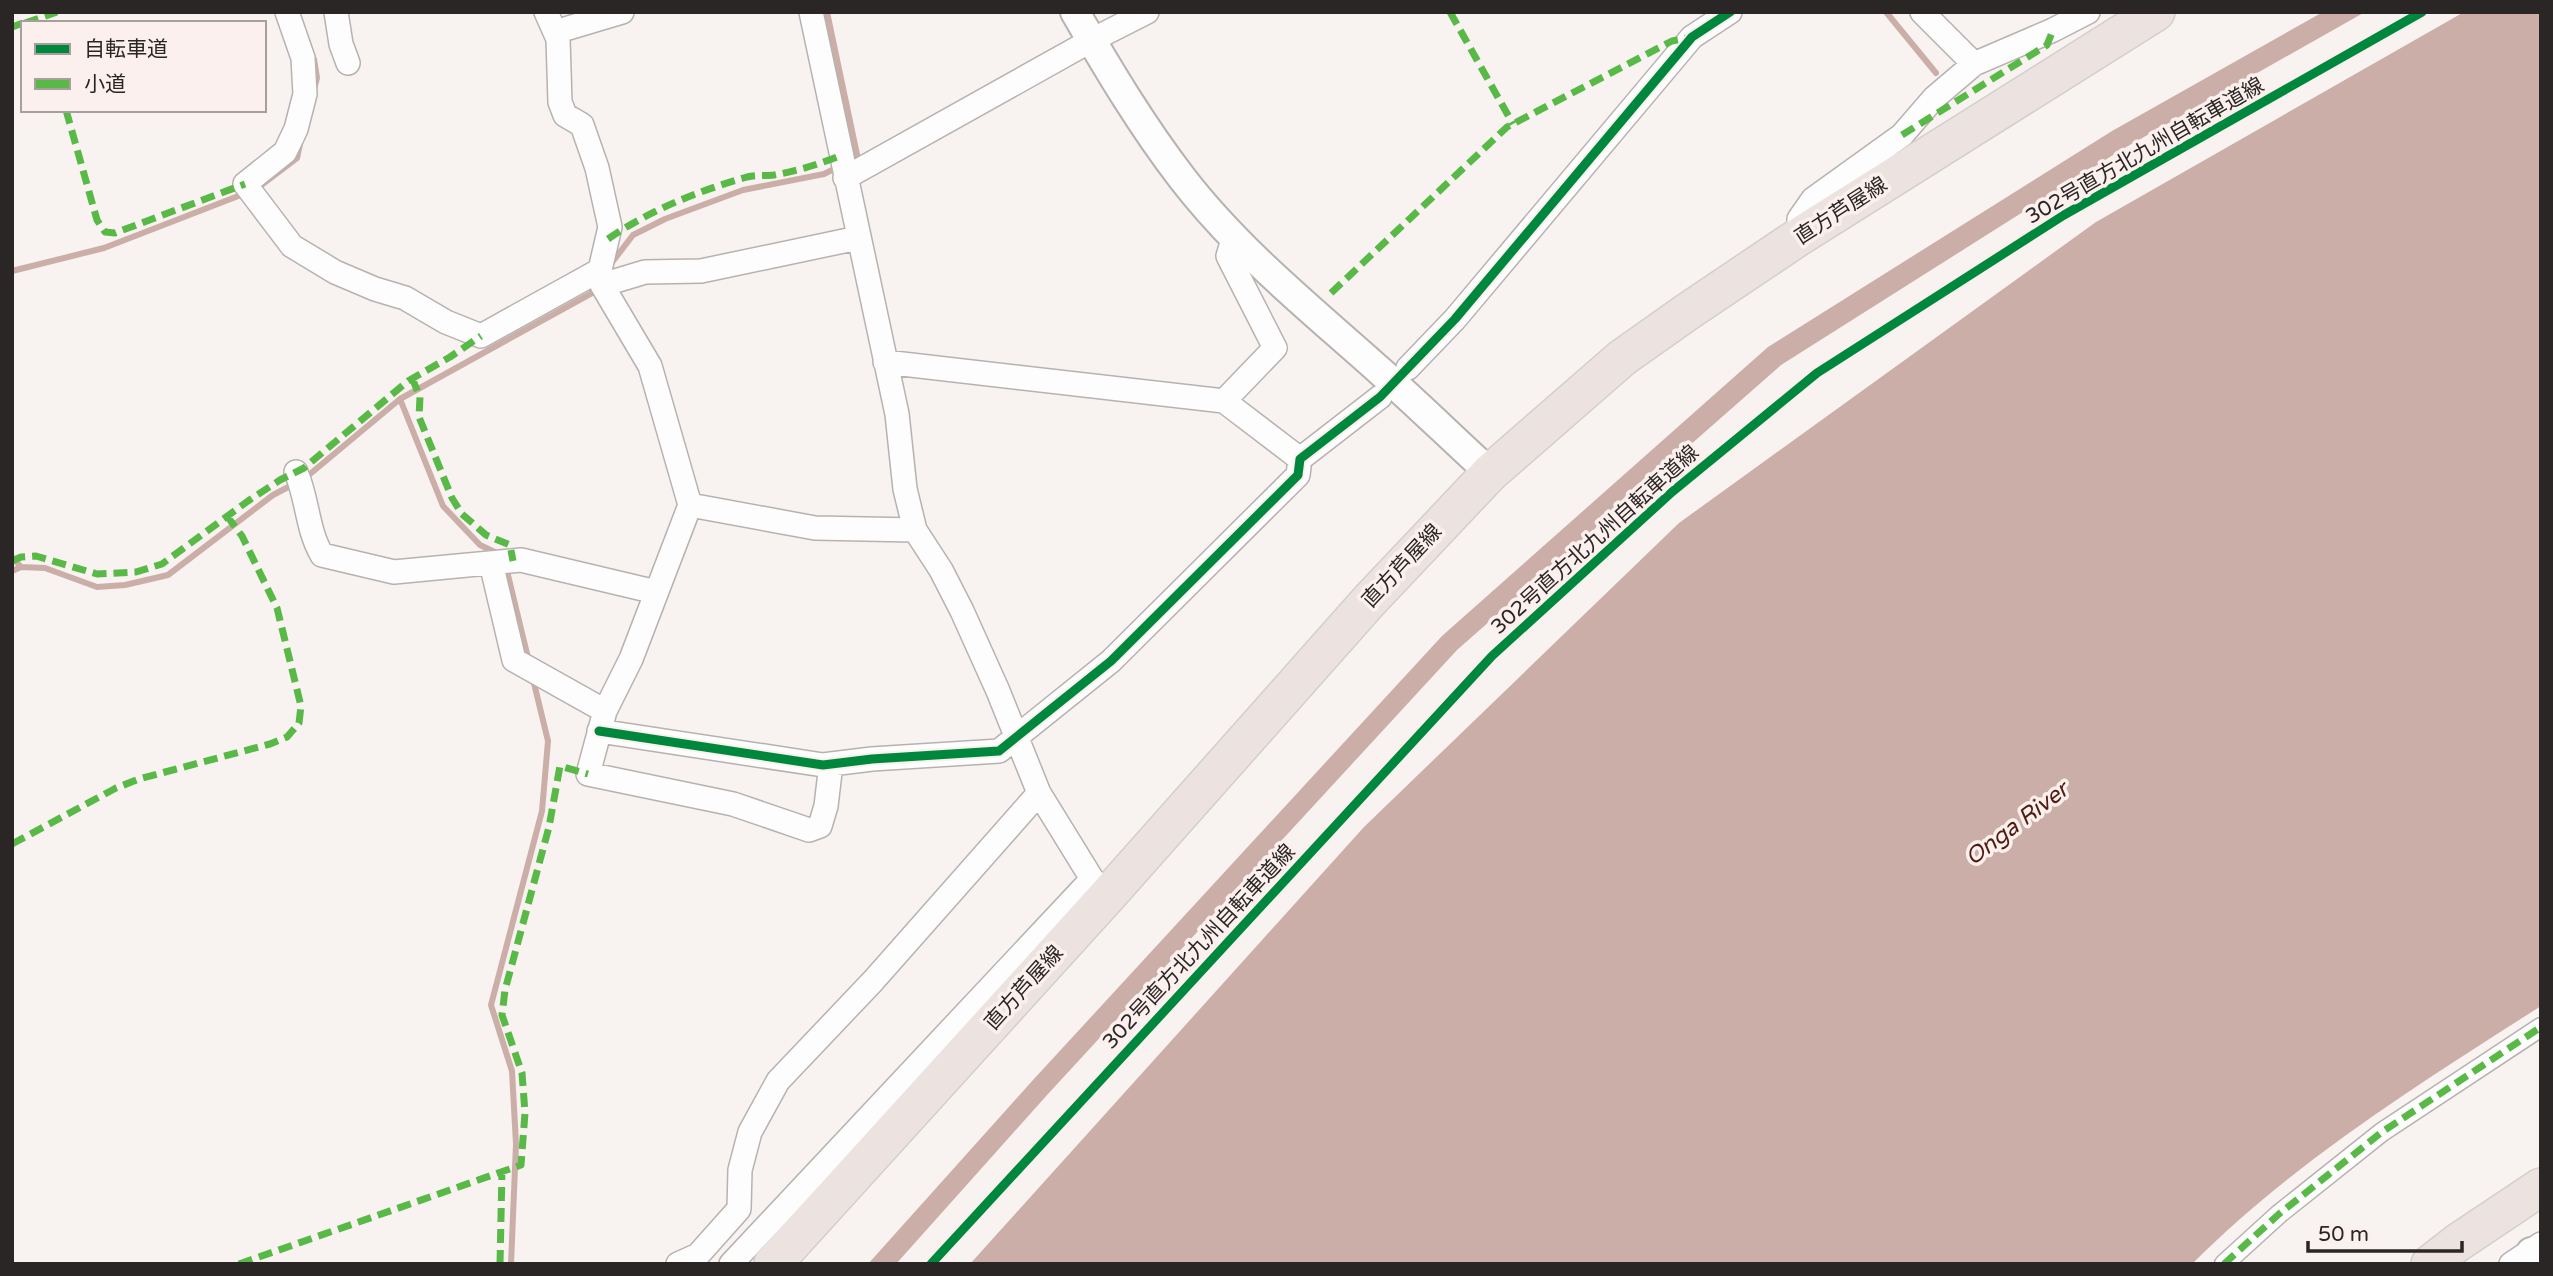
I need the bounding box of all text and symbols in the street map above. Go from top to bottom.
legend [21,21,266,112]
text: 自転車道 [84,37,168,62]
text: 小道 [84,72,126,97]
street label: 302号直方北九州自転車道線 [2022,73,2268,229]
street label: 直方芦屋線 [1790,172,1892,250]
street label: 302号直方北九州自転車道線 [1486,440,1704,640]
street label: 直方芦屋線 [1357,519,1447,613]
water label: Onga River [1960,774,2077,872]
street label: 302号直方北九州自転車道線 [1098,840,1300,1054]
street label: 直方芦屋線 [980,941,1068,1035]
scale bar [2308,1210,2462,1254]
text: 50 m [2318,1222,2369,1247]

